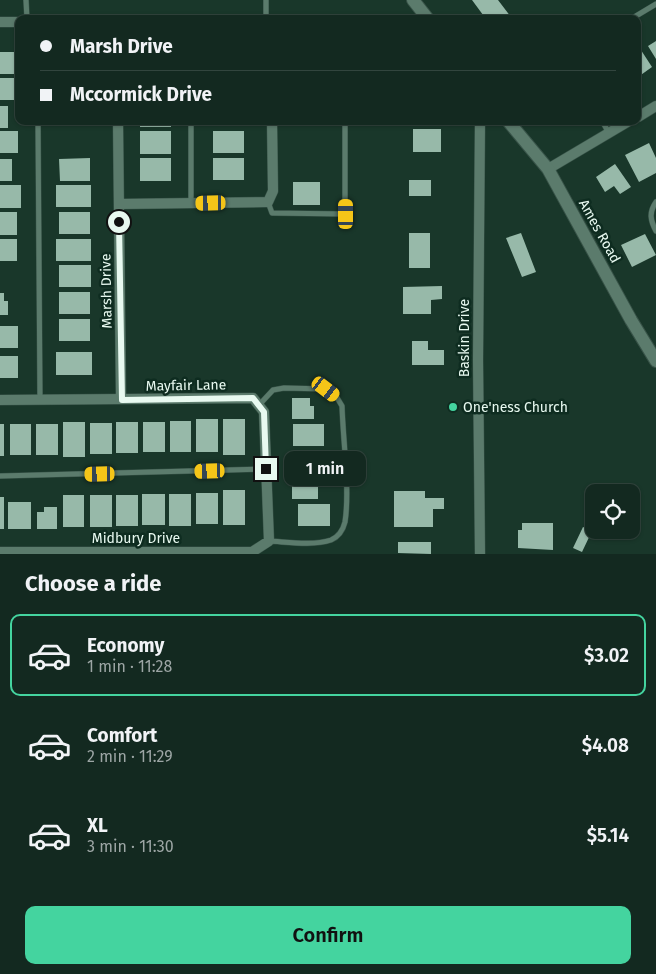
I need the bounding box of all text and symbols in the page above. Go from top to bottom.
text: Marsh Drive [70,35,173,58]
text: Mccormick Drive [70,83,212,106]
car [195,195,226,211]
street label: Ames Road [575,196,624,266]
car [338,199,353,229]
route start [108,211,130,233]
street label: Marsh Drive [97,253,116,329]
street label: Baskin Drive [456,299,473,377]
car [309,374,342,404]
street label: Mayfair Lane [146,376,226,395]
place label: One'ness Church [463,399,568,416]
marker: One'ness Church [447,401,459,413]
callout: 1 min [284,452,366,486]
route end [255,458,277,480]
text: 1 min [306,459,344,478]
car [194,463,225,479]
car [84,466,115,482]
map controls [585,484,640,539]
button: locate [585,484,640,539]
street label: Midbury Drive [92,530,180,547]
text: Choose a ride [25,570,161,597]
icon: car [27,633,72,678]
text: Economy [87,634,164,657]
text: $3.02 [584,644,629,667]
text: 1 min · 11:28 [87,657,172,676]
icon: car [27,723,72,768]
text: Comfort [87,724,157,747]
text: $4.08 [582,734,629,757]
text: 2 min · 11:29 [87,747,173,766]
icon: car [27,813,72,858]
text: XL [87,814,108,837]
text: $5.14 [587,824,629,847]
text: 3 min · 11:30 [87,837,174,856]
button: Confirm [25,906,631,964]

